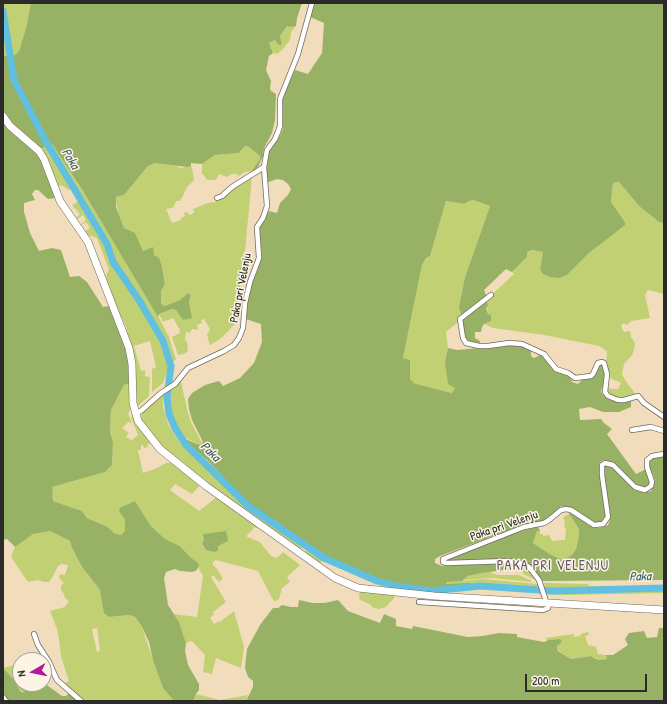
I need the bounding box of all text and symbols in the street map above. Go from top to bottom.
water label: Paka [58,146,82,172]
street label: Paka pri Velenju [227,252,255,324]
water label: Paka [197,439,223,465]
street label: Paka pri Velenju [468,508,540,544]
district label: PAKA PRI VELENJU [497,558,609,574]
water label: Paka [629,569,651,585]
north arrow [12,652,52,692]
scale bar [527,666,649,692]
text: N [14,670,29,678]
text: 200 m [532,672,559,689]

